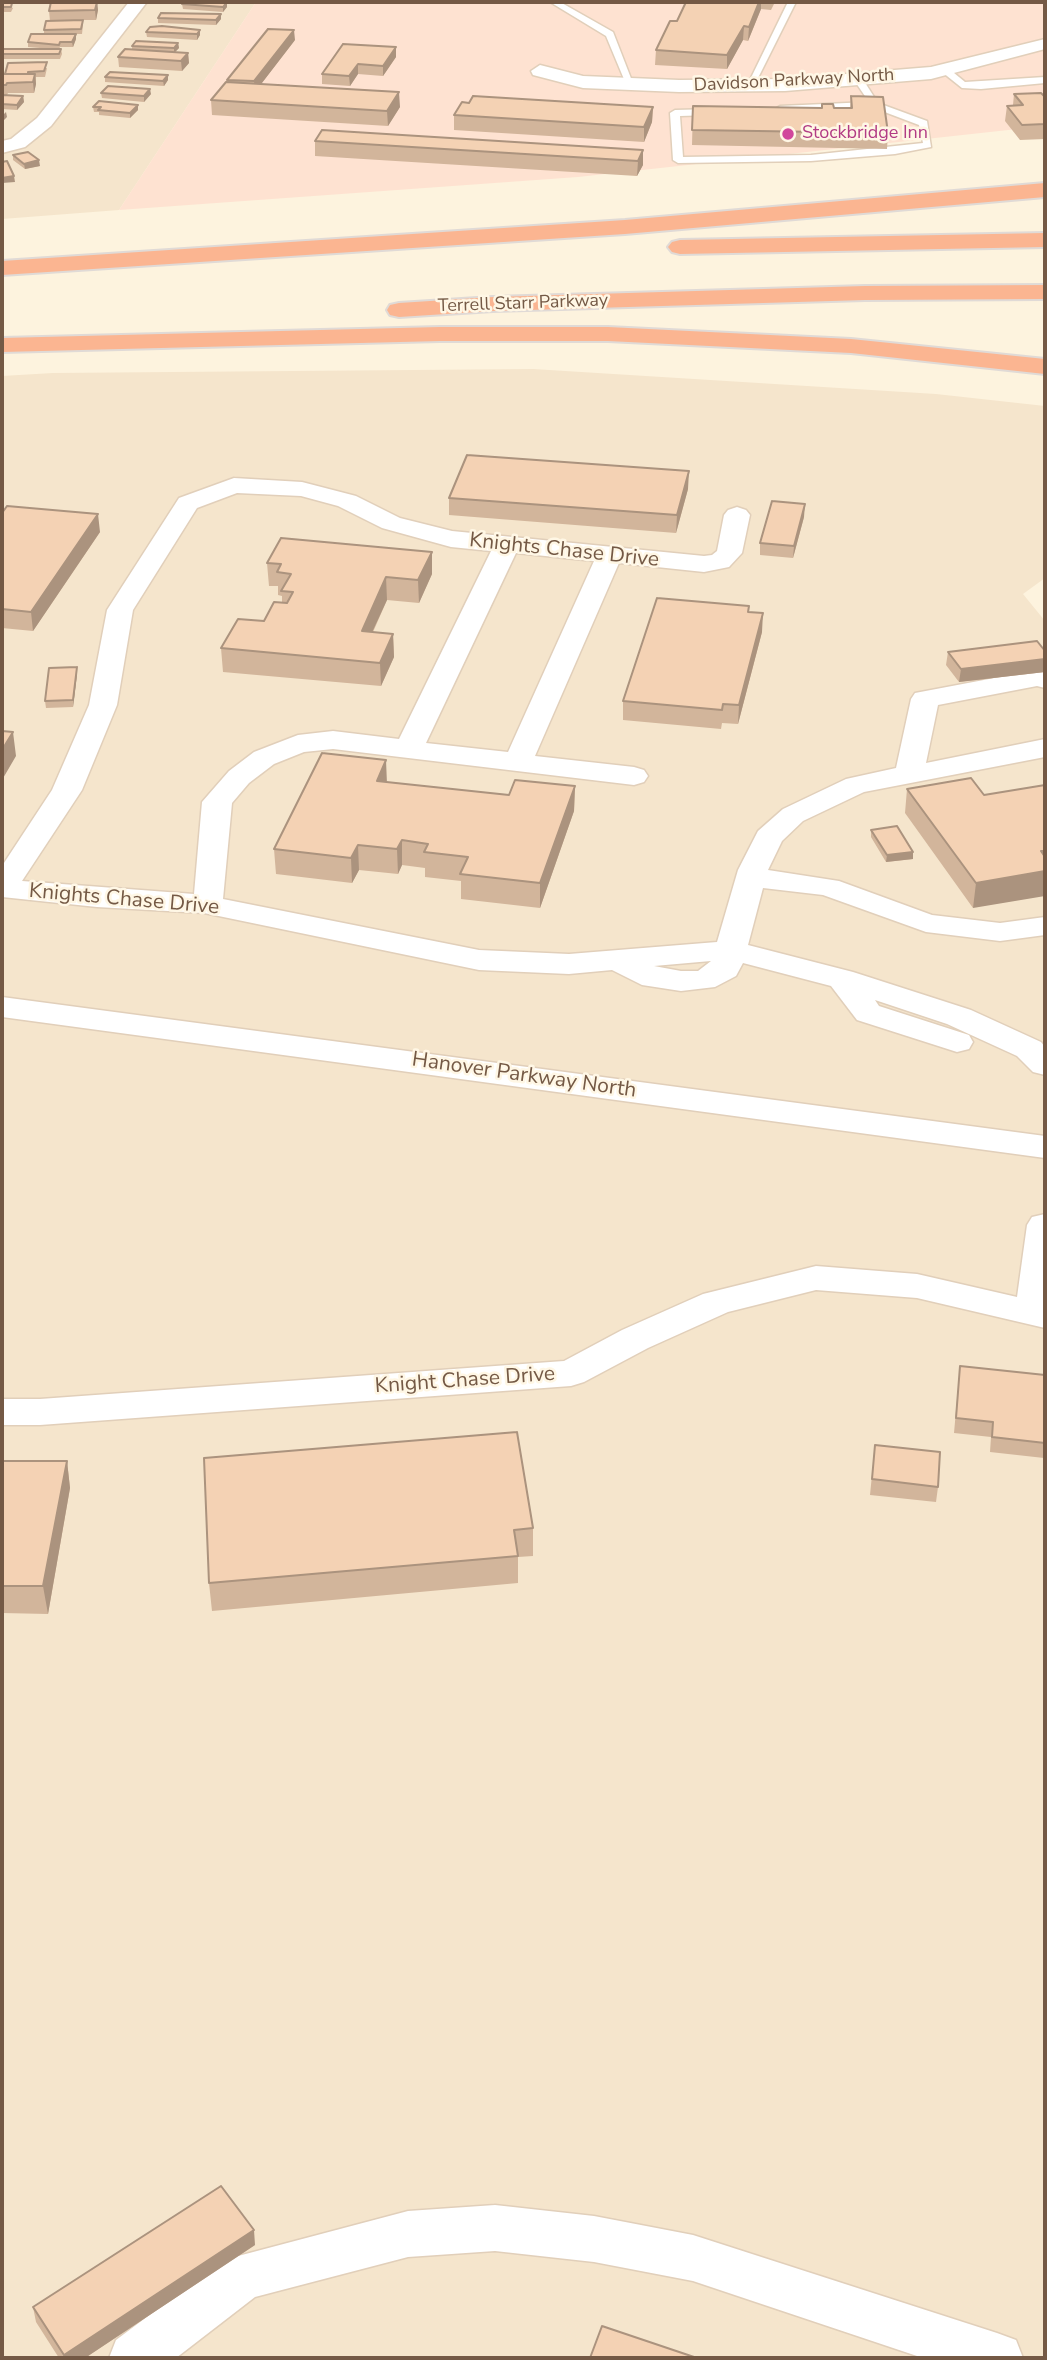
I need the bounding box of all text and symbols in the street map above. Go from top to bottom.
street label: Davidson Parkway North [693,65,895,97]
place label: Stockbridge Inn [802,123,928,145]
marker: Stockbridge Inn [780,126,796,142]
street label: Terrell Starr Parkway [437,290,609,318]
street label: Knights Chase Drive [468,529,660,573]
street label: Knights Chase Drive [28,879,220,921]
street label: Hanover Parkway North [410,1048,638,1104]
street label: Knight Chase Drive [374,1362,556,1400]

